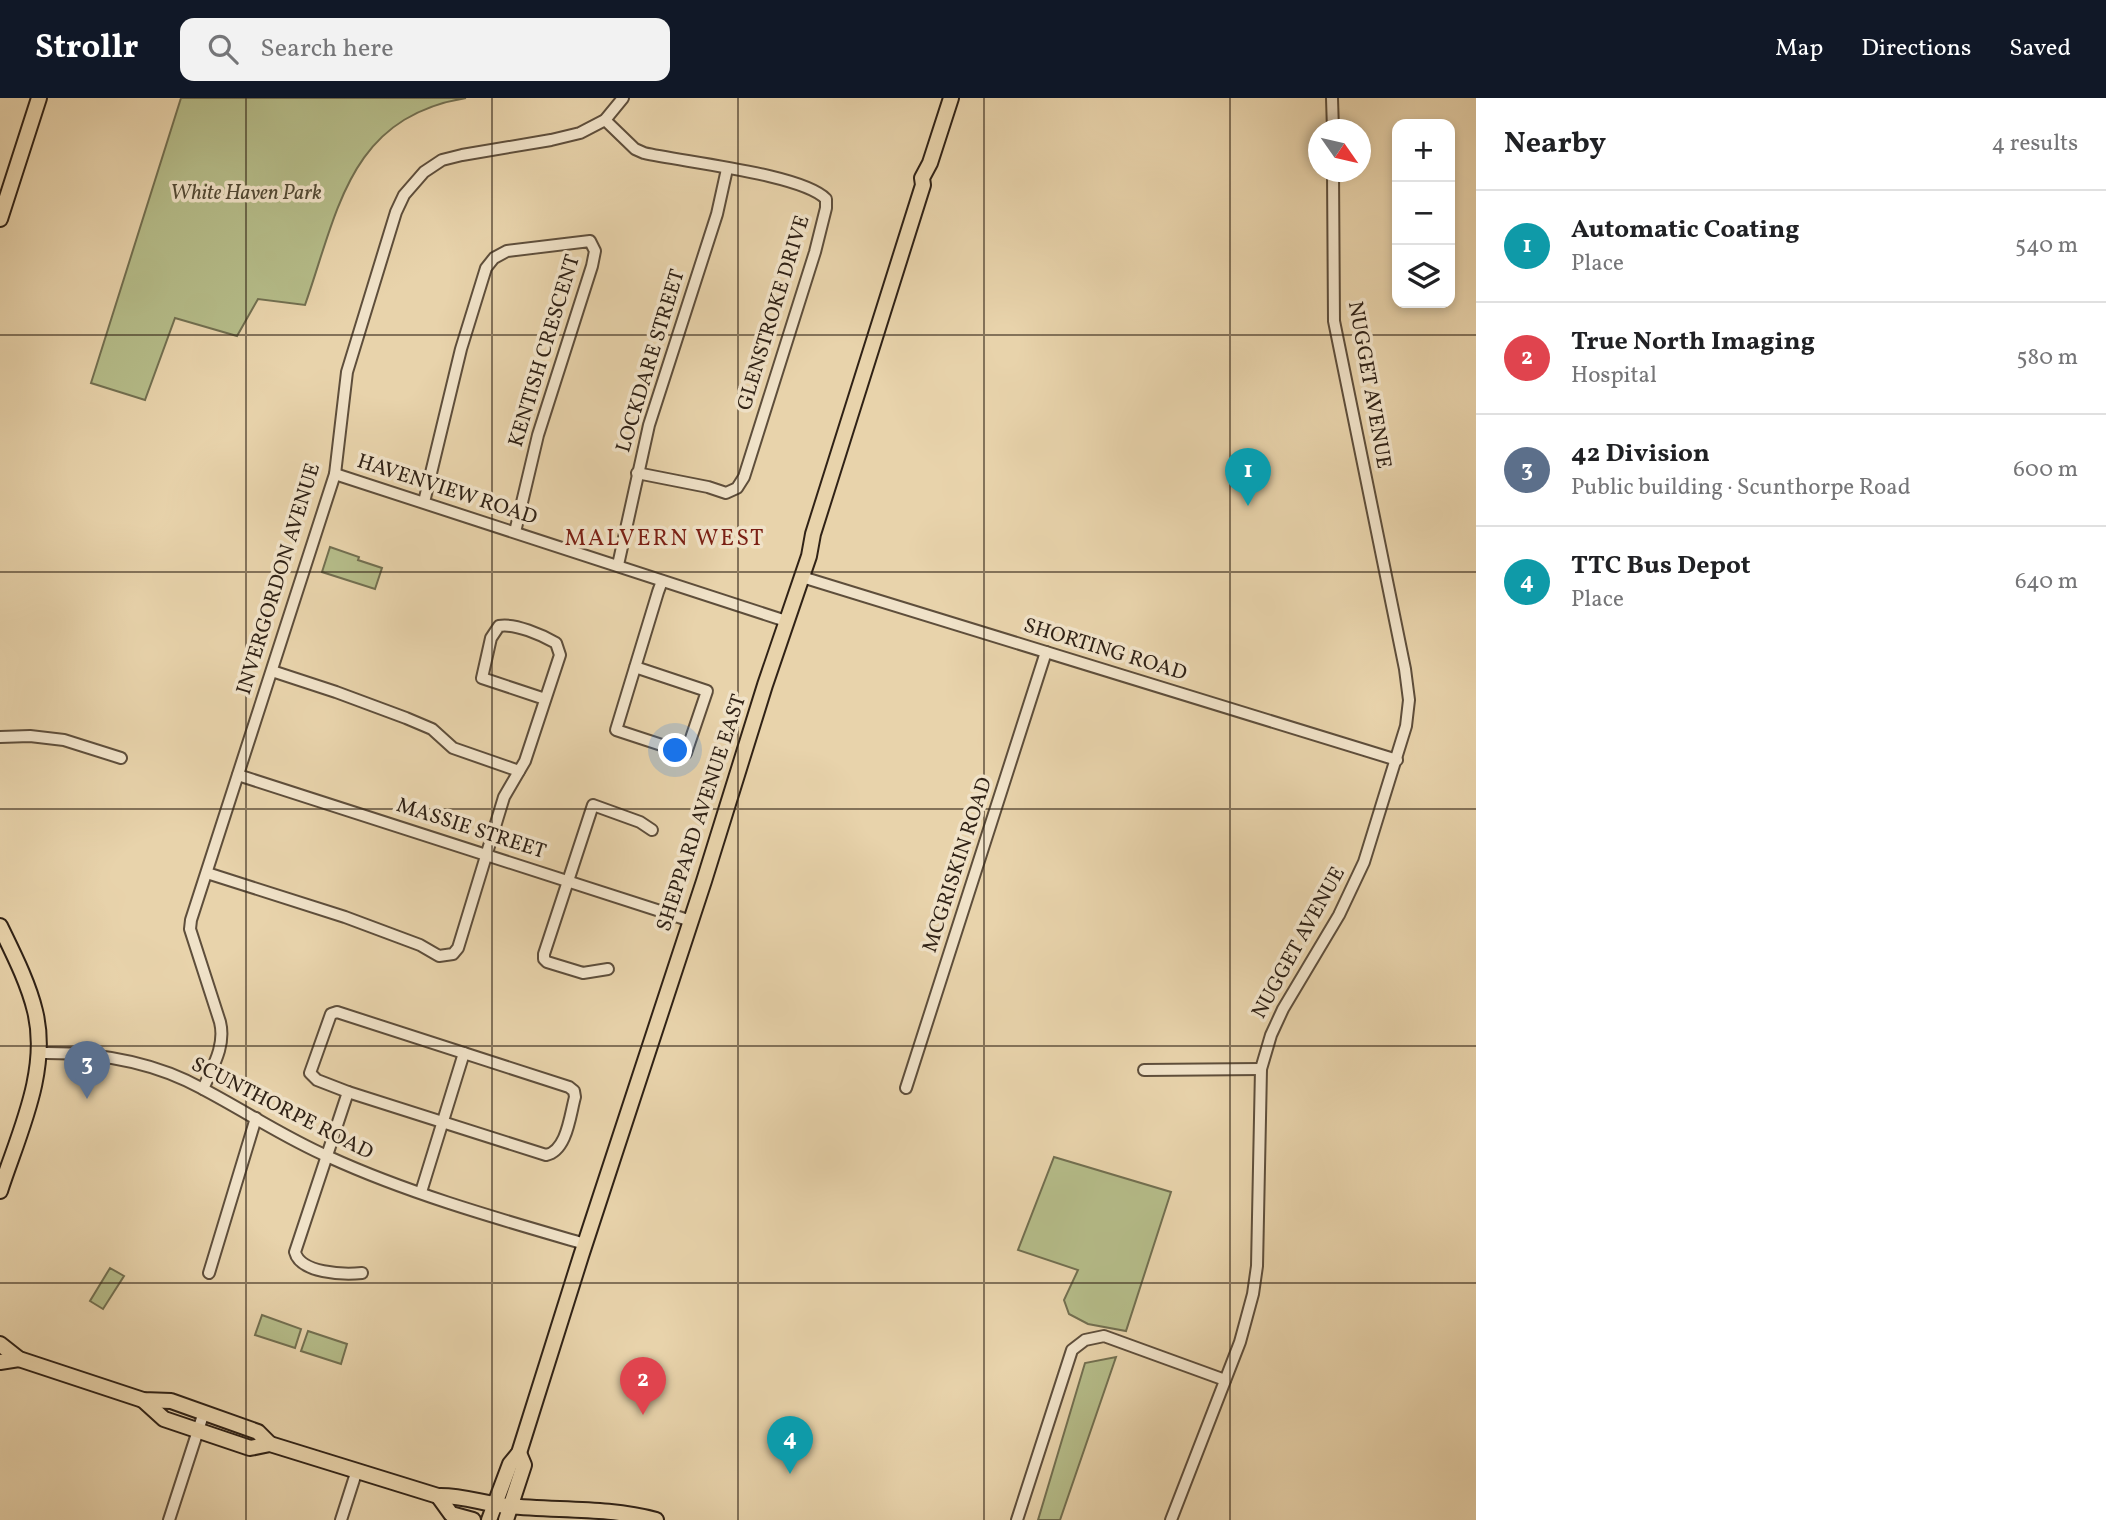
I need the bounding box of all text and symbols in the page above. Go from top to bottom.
search box [180,18,670,81]
text: Strollr [35,26,138,72]
icon: search [204,30,242,68]
text: Search here [260,31,394,67]
text: Map [1775,32,1823,66]
text: Directions [1861,32,1971,66]
text: Saved [2009,32,2071,66]
north arrow [1308,119,1371,182]
map controls [1392,119,1455,308]
button: + [1392,119,1455,182]
text: Nearby [1504,123,1606,165]
text: 4 results [1992,128,2078,160]
park label: White Haven Park [170,179,322,208]
button: − [1392,182,1455,245]
street label: GLENSTROKE DRIVE [730,212,818,414]
text: Automatic Coating [1571,212,1800,248]
text: 1 [1522,230,1532,262]
text: 540 m [2015,230,2078,262]
button: layers [1392,245,1455,308]
text: Place [1571,248,1624,280]
street label: KENTISH CRESCENT [502,251,588,451]
street label: LOCKDARE STREET [609,266,693,456]
street label: NUGGET AVENUE [1340,299,1398,471]
text: True North Imaging [1571,324,1815,360]
text: 2 [1521,342,1533,374]
text: 580 m [2016,342,2078,374]
text: Hospital [1571,360,1657,392]
text: 42 Division [1571,436,1710,472]
street label: HAVENVIEW ROAD [353,447,541,533]
pin: 1 [1225,448,1271,506]
text: 3 [1521,454,1533,486]
text: 600 m [2013,454,2078,486]
street label: INVERGORDON AVENUE [230,460,328,698]
text: Public building · Scunthorpe Road [1571,472,1911,504]
district label: MALVERN WEST [565,523,765,555]
text: TTC Bus Depot [1571,548,1751,584]
text: 4 [1520,566,1534,598]
text: 640 m [2015,566,2078,598]
text: Place [1571,584,1624,616]
street label: SHORTING ROAD [1020,611,1190,689]
street label: SHEPPARD AVENUE EAST [650,691,754,935]
your location [658,733,692,767]
street label: MCGRISKIN ROAD [916,774,1000,956]
street label: MASSIE STREET [392,791,550,867]
street label: NUGGET AVENUE [1245,862,1353,1024]
pin: 3 [64,1041,110,1099]
street label: SCUNTHORPE ROAD [186,1051,378,1167]
pin: 2 [620,1357,666,1415]
pin: 4 [767,1416,813,1474]

